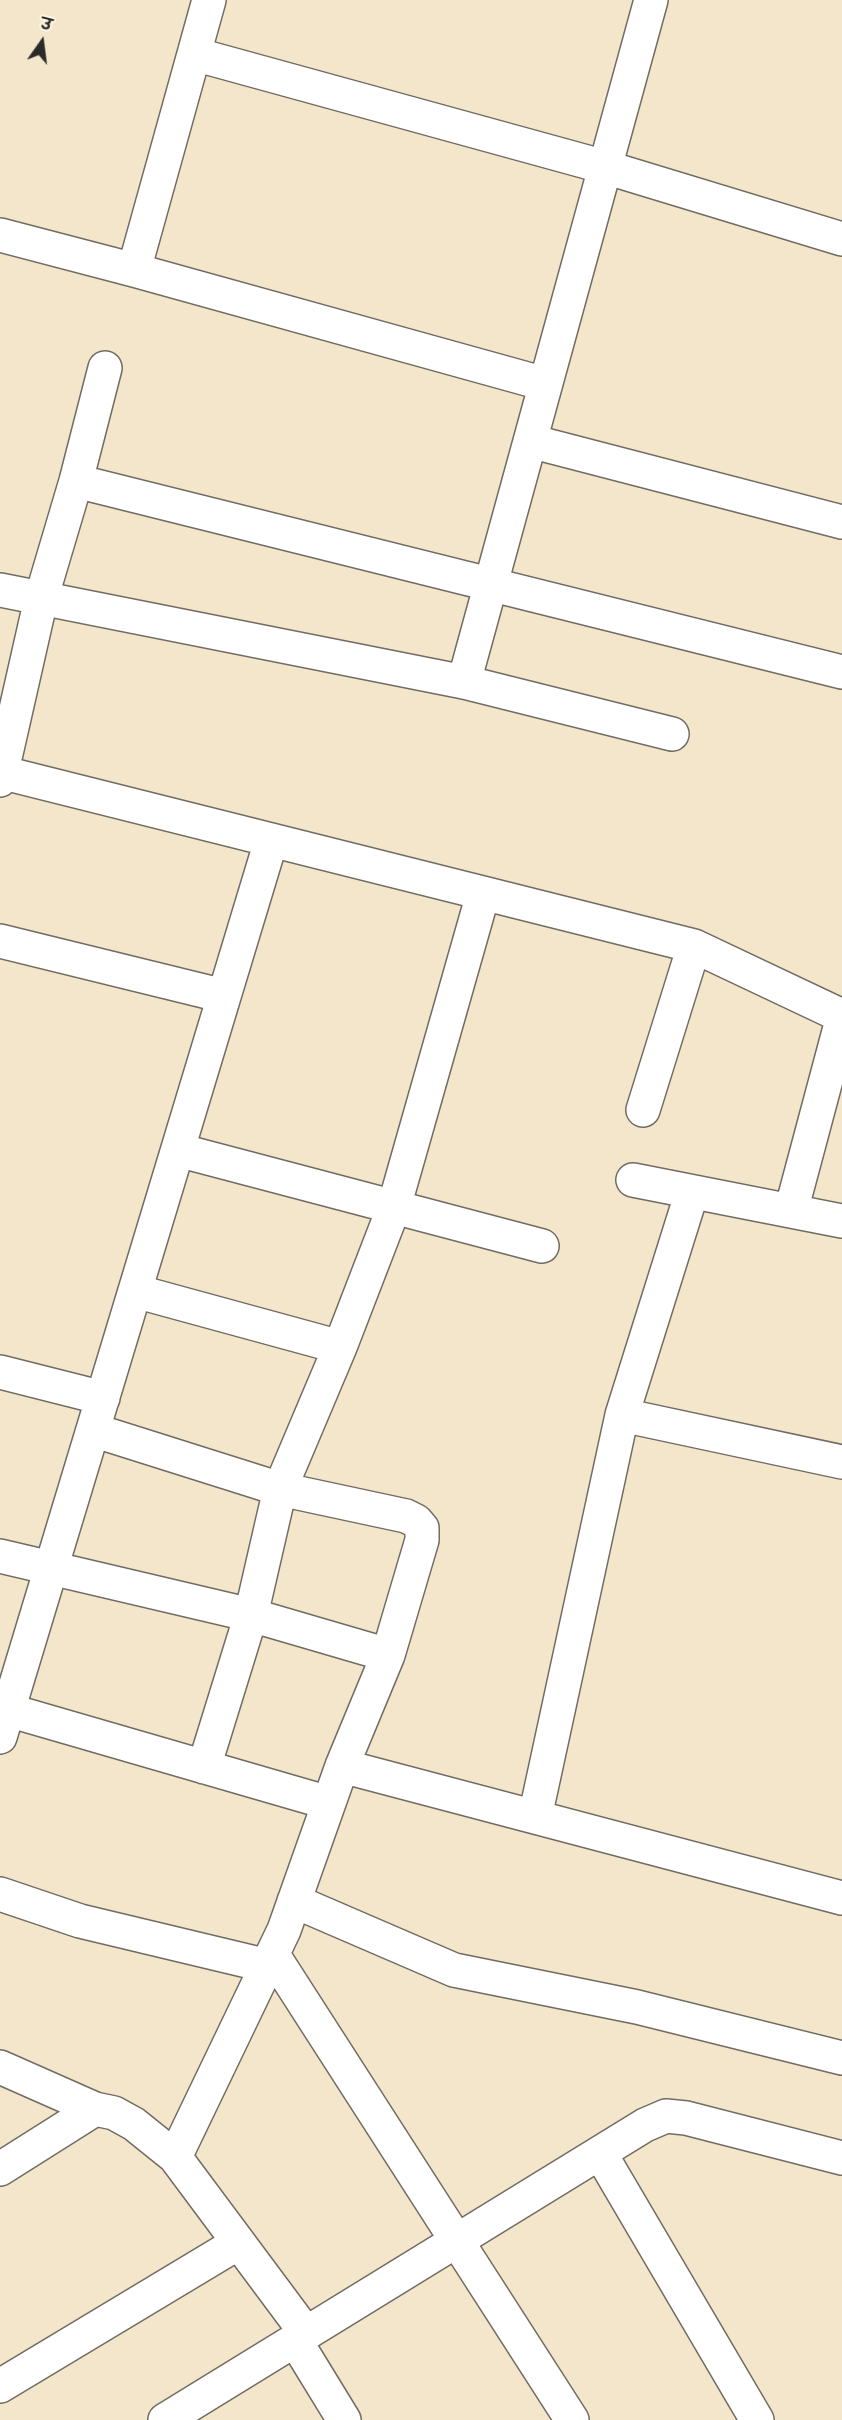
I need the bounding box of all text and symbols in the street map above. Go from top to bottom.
north arrow [12,12,72,72]
text: उ [39,14,54,36]

